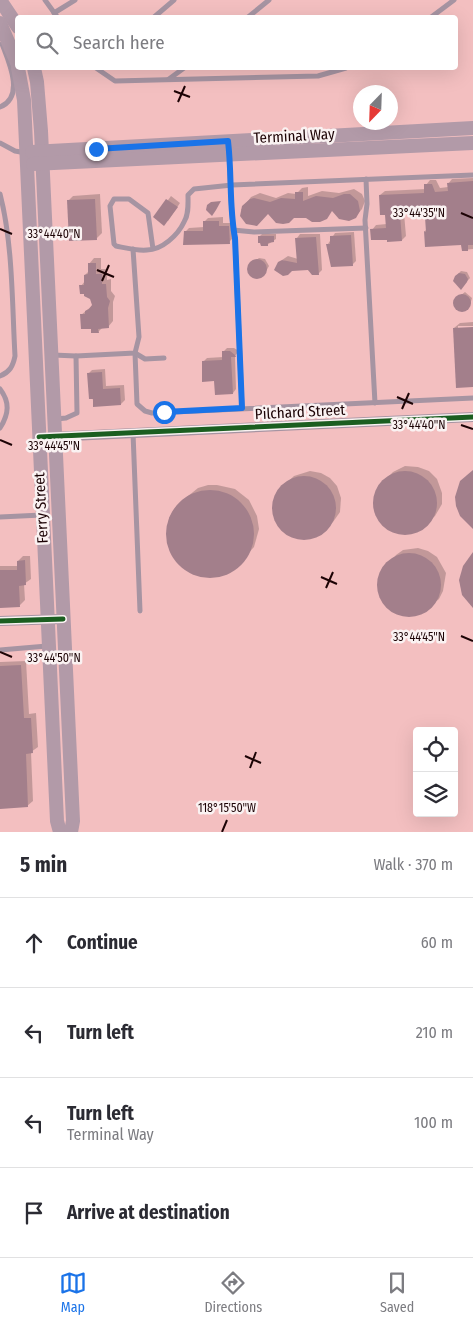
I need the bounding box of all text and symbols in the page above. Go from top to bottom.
search box [15,15,458,70]
icon: search [33,29,61,57]
text: Search here [73,31,165,54]
north arrow [353,85,398,130]
street label: Terminal Way [253,125,335,147]
route end [85,138,108,161]
text: 33°44'35"N [393,206,445,220]
text: 33°44'40"N [27,227,81,241]
route start [153,401,176,424]
street label: Pilchard Street [254,401,346,423]
text: 33°44'40"N [392,418,446,432]
text: 33°44'45"N [28,439,80,453]
street label: Ferry Street [30,472,52,544]
text: 33°44'45"N [393,630,445,644]
text: 33°44'50"N [27,651,81,665]
map controls [413,727,458,817]
button: locate [413,727,458,772]
button: layers [413,772,458,817]
text: 118°15'50"W [198,801,256,815]
text: 5 min [20,852,67,878]
text: Walk · 370 m [373,855,453,874]
icon: ahead [20,929,48,957]
text: Continue [67,931,138,954]
text: 60 m [421,933,453,952]
icon: left [20,1019,48,1047]
text: Turn left [67,1021,134,1044]
text: 210 m [416,1023,453,1042]
text: Turn left [67,1102,134,1125]
icon: left [20,1109,48,1137]
text: 100 m [414,1113,453,1132]
text: Terminal Way [67,1125,154,1144]
icon: arrive [20,1199,48,1227]
text: Arrive at destination [67,1201,230,1224]
tab: Map [59,1269,87,1316]
tab: Directions [204,1269,262,1316]
tab: Saved [380,1269,414,1316]

